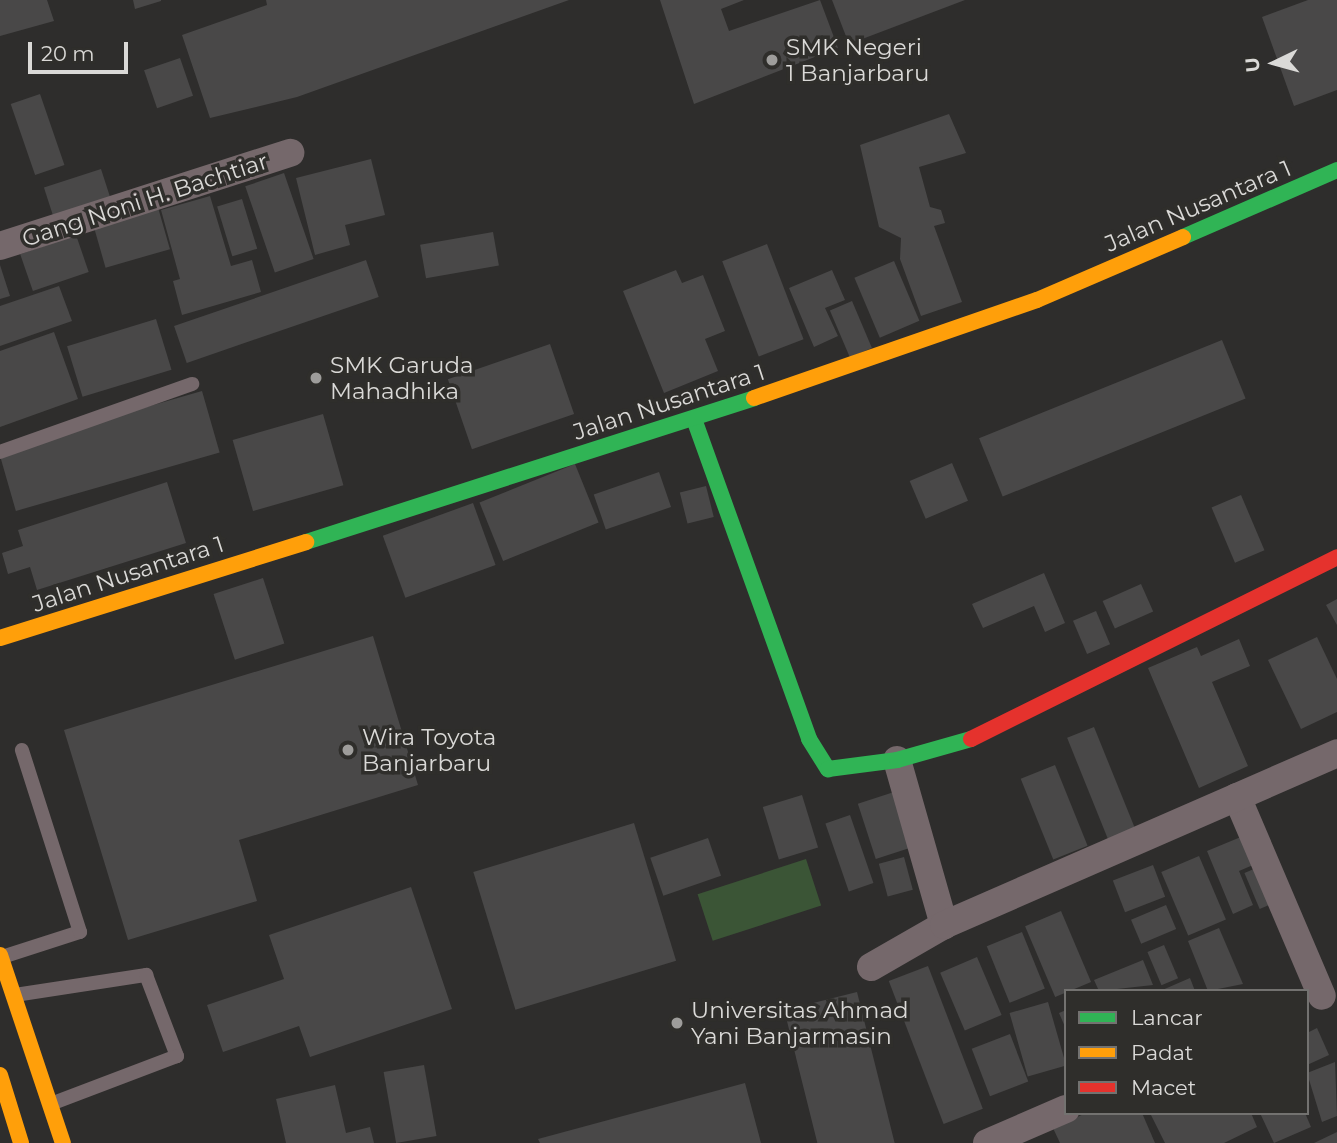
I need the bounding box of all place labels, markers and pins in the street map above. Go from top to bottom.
place label: SMK Negeri 1 Banjarbaru [786,33,929,87]
marker: SMK Negeri 1 Banjarbaru [764,52,780,68]
place label: SMK Garuda Mahadhika [330,351,474,405]
marker: SMK Garuda Mahadhika [308,370,324,386]
place label: Wira Toyota Banjarbaru [362,723,496,777]
marker: Wira Toyota Banjarbaru [340,742,356,758]
place label: Universitas Ahmad Yani Banjarmasin [691,996,909,1050]
marker: Universitas Ahmad Yani Banjarmasin [669,1015,685,1031]

